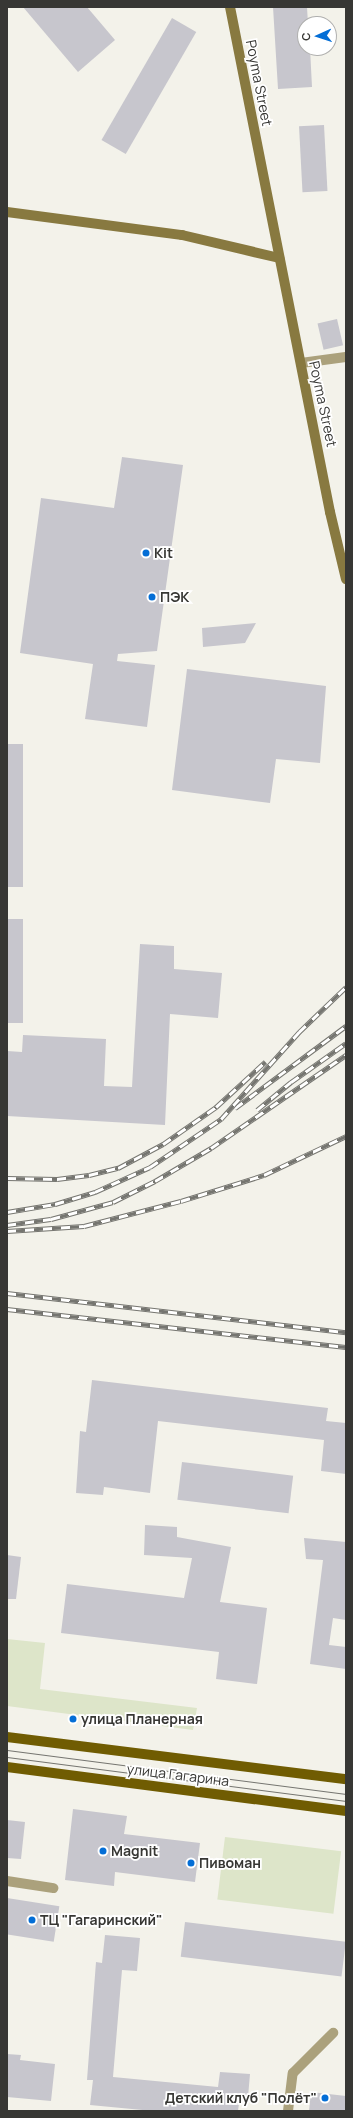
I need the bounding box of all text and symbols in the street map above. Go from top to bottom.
north arrow [297,16,337,56]
text: С [298,32,313,41]
street label: Poyma Street [242,39,276,127]
street label: Poyma Street [306,360,340,448]
place label: Kit [154,545,173,561]
marker: Kit [141,548,151,558]
place label: ПЭК [160,589,189,605]
marker: ПЭК [147,592,157,602]
place label: улица Планерная [81,1711,203,1727]
marker: улица Планерная [68,1714,78,1724]
street label: улица Гагарина [126,1760,230,1790]
place label: Magnit [111,1843,158,1859]
marker: Magnit [98,1846,108,1856]
place label: Пивоман [199,1855,261,1871]
marker: Пивоман [186,1858,196,1868]
place label: ТЦ "Гагаринский" [40,1912,163,1928]
marker: ТЦ "Гагаринский" [27,1915,37,1925]
place label: Детский клуб "Полёт" [165,2090,317,2106]
marker: Детский клуб "Полёт" [320,2093,330,2103]

